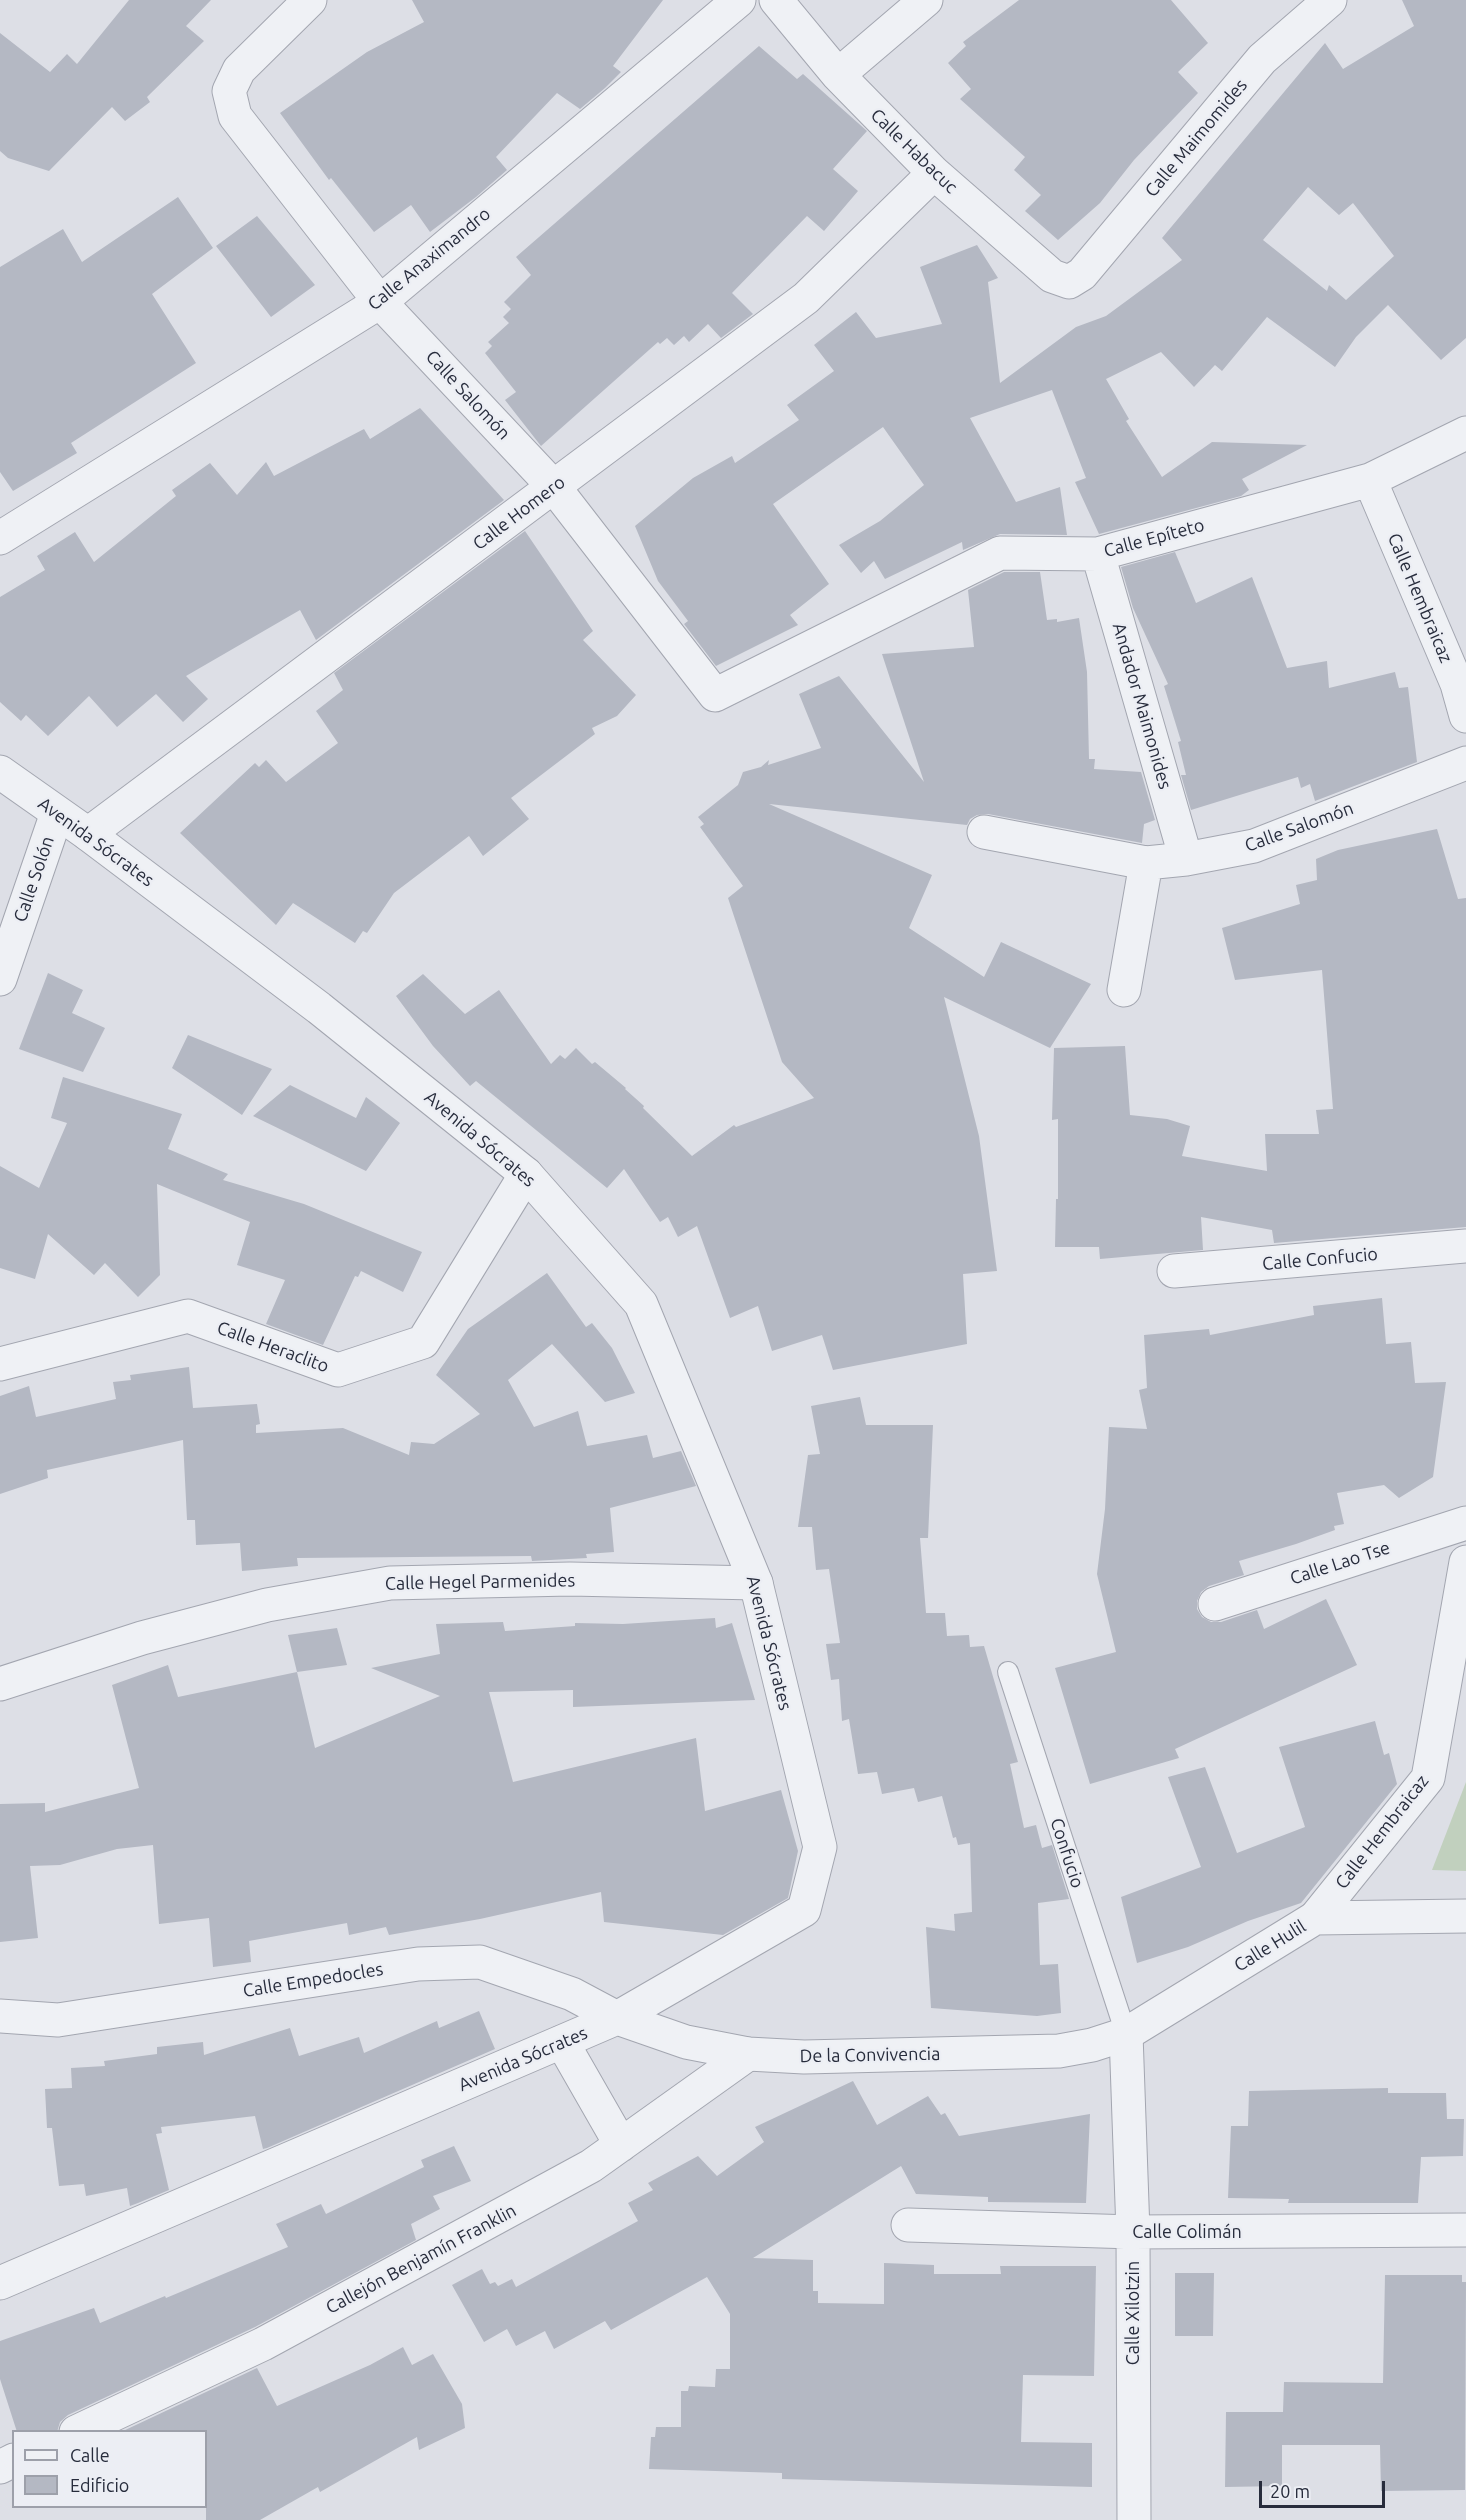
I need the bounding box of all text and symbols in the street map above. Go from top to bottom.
street label: Calle Maimomides [1140,75,1252,201]
street label: Calle Habacuc [866,104,962,198]
street label: Calle Anaximandro [363,203,495,315]
street label: Calle Salomón [421,346,515,444]
street label: Calle Homero [469,471,569,555]
street label: Calle Epíteto [1101,514,1207,562]
street label: Calle Hembraicaz [1383,530,1457,666]
street label: Andador Maimonides [1108,620,1176,792]
street label: Avenida Sócrates [34,793,158,891]
street label: Calle Salomón [1242,797,1356,857]
street label: Calle Solón [9,833,59,925]
street label: Avenida Sócrates [420,1086,540,1192]
street label: Calle Confucio [1261,1243,1379,1275]
street label: Calle Heraclito [214,1317,332,1377]
street label: Calle Lao Tse [1287,1537,1393,1589]
street label: Calle Hegel Parmenides [385,1570,575,1594]
street label: Avenida Sócrates [742,1573,796,1713]
street label: Calle Hembraicaz [1331,1771,1433,1893]
street label: Confucio [1046,1815,1088,1891]
street label: Calle Hulil [1230,1916,1310,1976]
street label: Calle Empedocles [241,1958,385,2002]
street label: Avenida Sócrates [455,2022,591,2096]
street label: De la Convivencia [799,2043,941,2067]
street label: Callejón Benjamín Franklin [322,2200,520,2318]
street label: Calle Colimán [1132,2221,1242,2243]
street label: Calle Xilotzin [1122,2261,1144,2365]
legend [12,2430,207,2508]
text: Calle [70,2445,110,2465]
scale bar [1262,2469,1388,2507]
text: Edificio [70,2475,129,2495]
text: 20 m [1270,2481,1310,2501]

